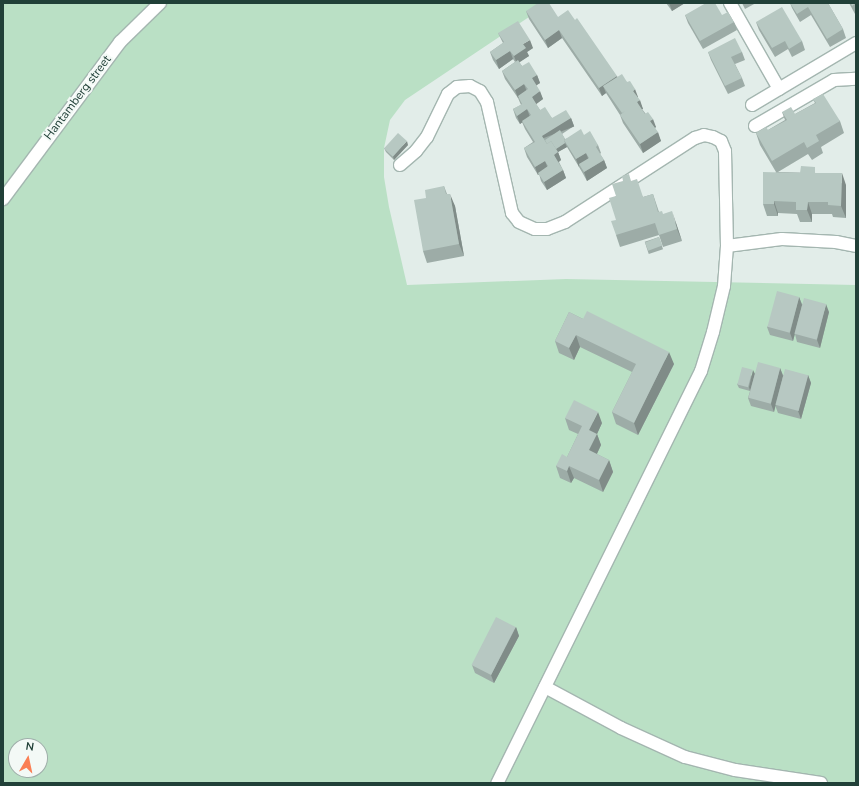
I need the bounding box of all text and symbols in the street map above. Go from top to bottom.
street label: Hantamberg street [42,53,114,143]
north arrow [8,738,48,778]
text: N [25,739,35,755]

